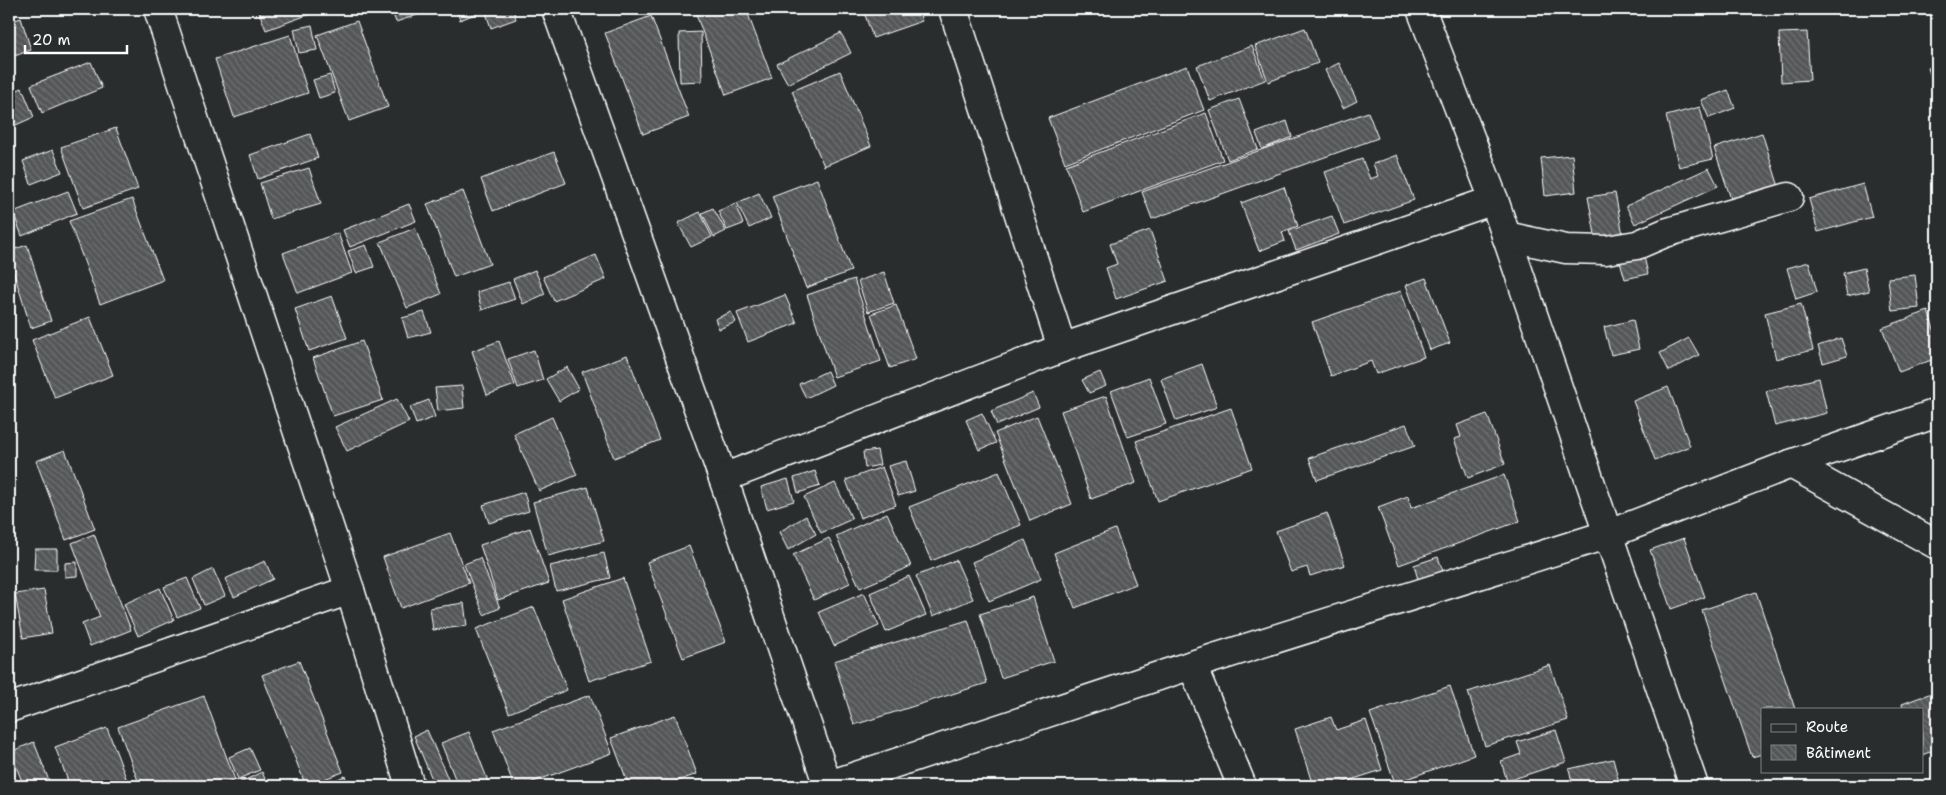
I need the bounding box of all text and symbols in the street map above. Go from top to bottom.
scale bar [25,22,128,54]
text: 20 m [32,30,71,50]
legend [1761,708,1924,772]
text: Route [1806,717,1848,737]
text: Bâtiment [1806,743,1871,763]

